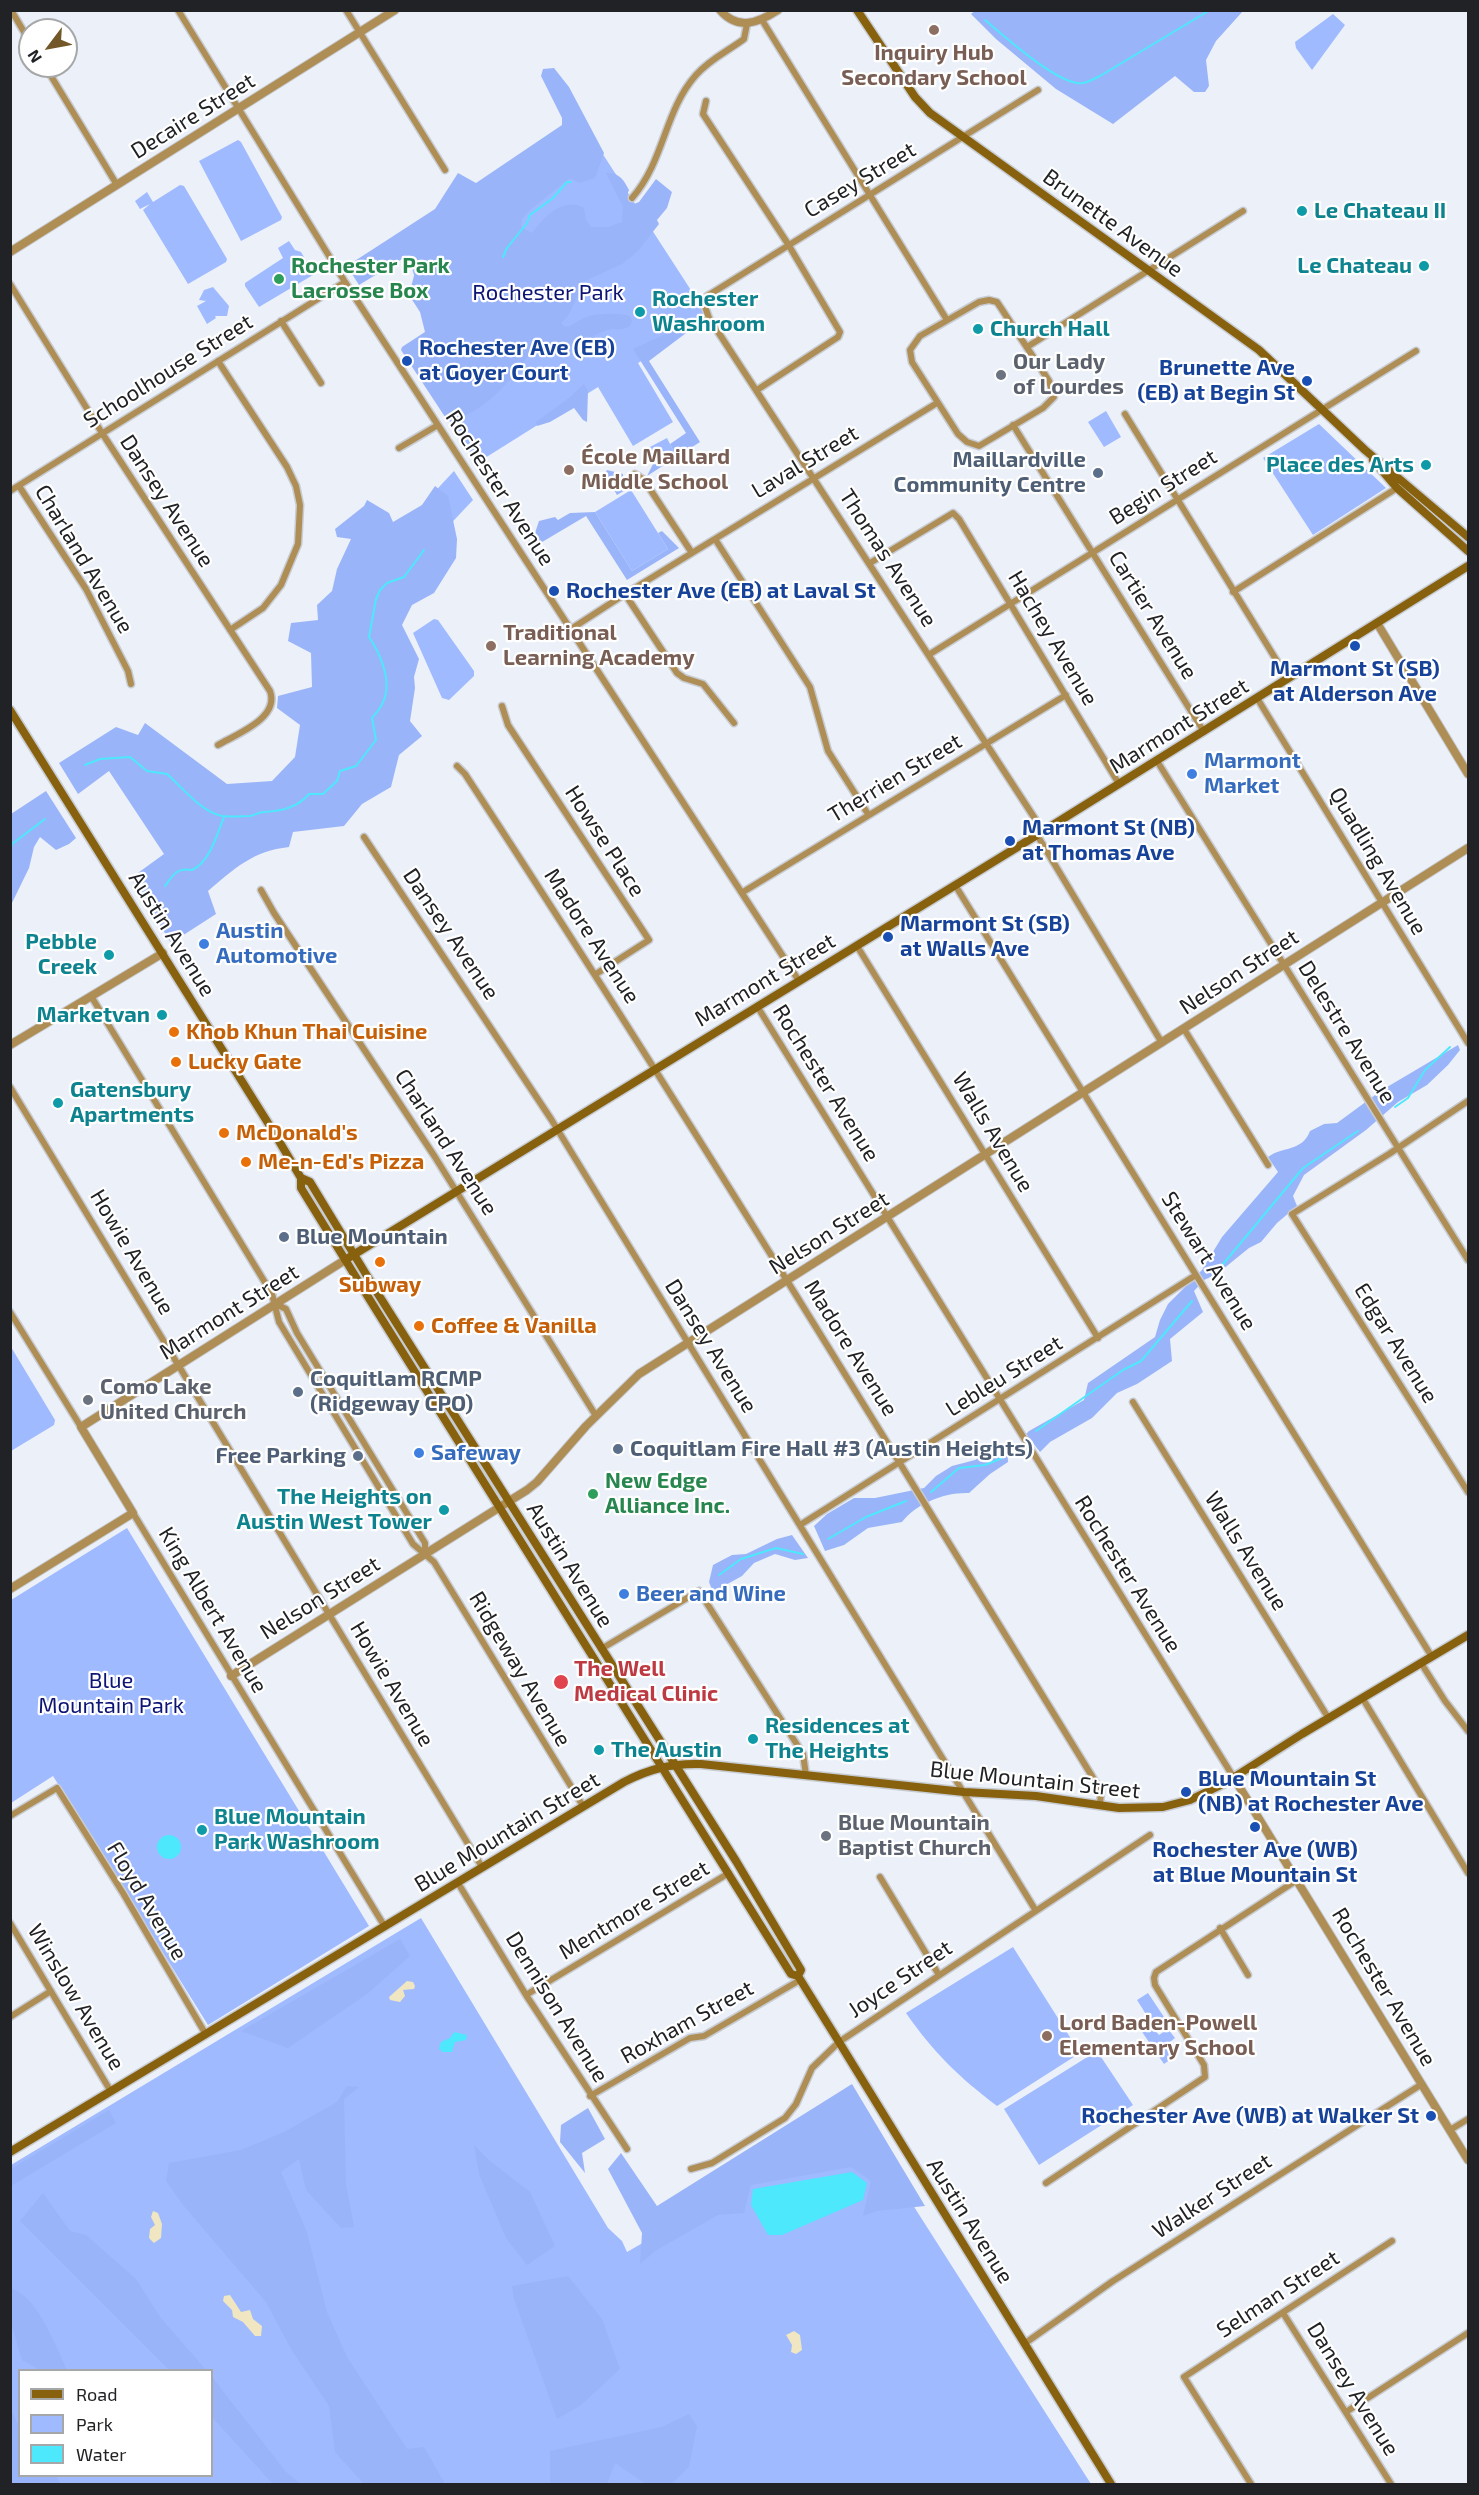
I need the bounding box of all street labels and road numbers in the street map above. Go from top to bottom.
street label: Decaire Street [126,67,260,165]
street label: Casey Street [800,136,920,224]
street label: Brunette Avenue [1038,163,1188,283]
street label: Schoolhouse Street [79,308,257,434]
street label: Rochester Avenue [440,405,560,571]
street label: Laval Street [747,420,863,504]
street label: Dansey Avenue [114,430,220,572]
street label: Begin Street [1104,443,1222,531]
street label: Charland Avenue [29,480,139,638]
street label: Thomas Avenue [834,484,942,632]
street label: Cartier Avenue [1103,546,1203,684]
street label: Hachey Avenue [1002,566,1104,710]
street label: Marmont Street [1105,673,1253,779]
street label: Therrien Street [823,728,967,828]
street label: Howse Place [559,780,651,902]
street label: Quadling Avenue [1324,782,1432,940]
street label: Dansey Avenue [397,863,505,1005]
street label: Madore Avenue [539,864,645,1008]
street label: Austin Avenue [123,867,221,1001]
street label: Nelson Street [1175,924,1303,1020]
street label: Marmont Street [690,928,840,1032]
street label: Delestre Avenue [1293,956,1401,1108]
street label: Rochester Avenue [767,1000,885,1166]
street label: Charland Avenue [389,1064,503,1220]
street label: Walls Avenue [947,1067,1039,1197]
street label: Howie Avenue [84,1185,180,1319]
street label: Nelson Street [764,1186,894,1280]
street label: Stewart Avenue [1156,1187,1262,1335]
street label: Marmont Street [155,1259,303,1365]
street label: Dansey Avenue [659,1274,763,1418]
street label: Madore Avenue [799,1275,903,1421]
street label: Edgar Avenue [1349,1278,1443,1408]
street label: Lebleu Street [941,1330,1067,1422]
street label: Walls Avenue [1199,1487,1293,1615]
street label: Rochester Avenue [1069,1491,1187,1657]
street label: Austin Avenue [521,1498,619,1632]
street label: King Albert Avenue [153,1522,273,1698]
street label: Nelson Street [255,1551,385,1645]
street label: Ridgeway Avenue [463,1587,577,1751]
street label: Howie Avenue [344,1617,440,1751]
street label: Blue Mountain Street [929,1756,1141,1804]
street label: Blue Mountain Street [410,1766,604,1898]
street label: Floyd Avenue [101,1837,193,1965]
street label: Mentmore Street [554,1855,714,1965]
street label: Rochester Avenue [1326,1903,1442,2071]
street label: Winslow Avenue [22,1919,130,2075]
street label: Dennison Avenue [500,1927,614,2087]
street label: Joyce Street [843,1935,957,2023]
street label: Roxham Street [616,1975,758,2069]
street label: Walker Street [1147,2148,1277,2244]
street label: Austin Avenue [921,2154,1019,2288]
street label: Selman Street [1212,2245,1344,2343]
street label: Dansey Avenue [1301,2317,1405,2461]

